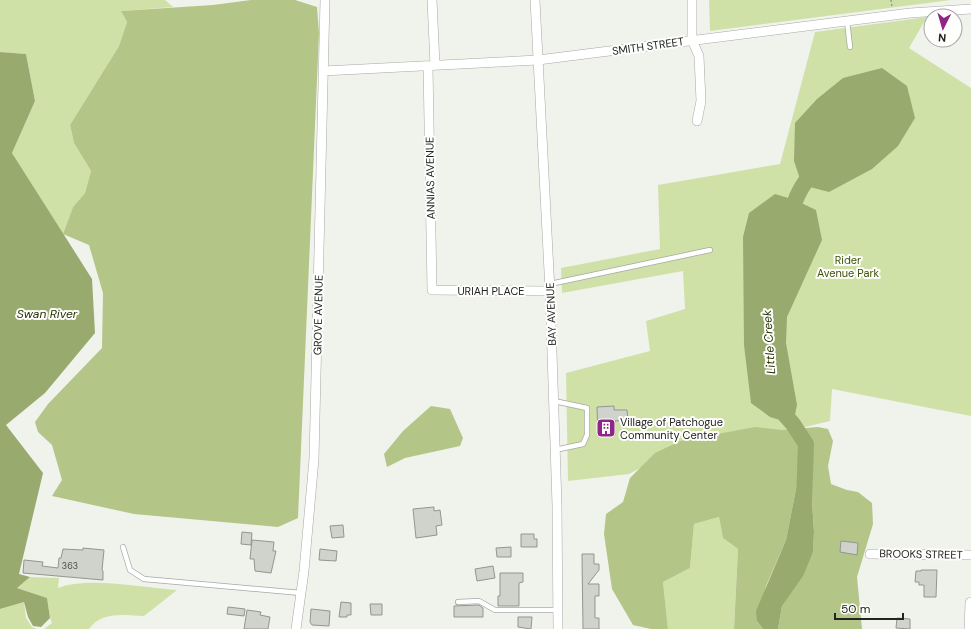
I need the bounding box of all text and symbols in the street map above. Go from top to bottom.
north arrow [923,8,963,48]
text: N [938,31,947,45]
street label: SMITH STREET [611,34,685,58]
street label: ANNIAS AVENUE [422,137,438,219]
park label: Rider Avenue Park [817,253,879,280]
street label: GROVE AVENUE [310,275,326,355]
street label: BAY AVENUE [543,282,559,346]
street label: URIAH PLACE [457,284,525,298]
water label: Swan River [17,306,78,322]
water label: Little Creek [759,309,779,375]
place label: Village of Patchogue Community Center [620,415,723,442]
building icon: Village of Patchogue Community Center [595,417,617,439]
street label: BROOKS STREET [879,546,963,562]
house number: 363 [62,560,78,572]
scale bar [835,595,903,621]
text: 50 m [841,601,870,617]

